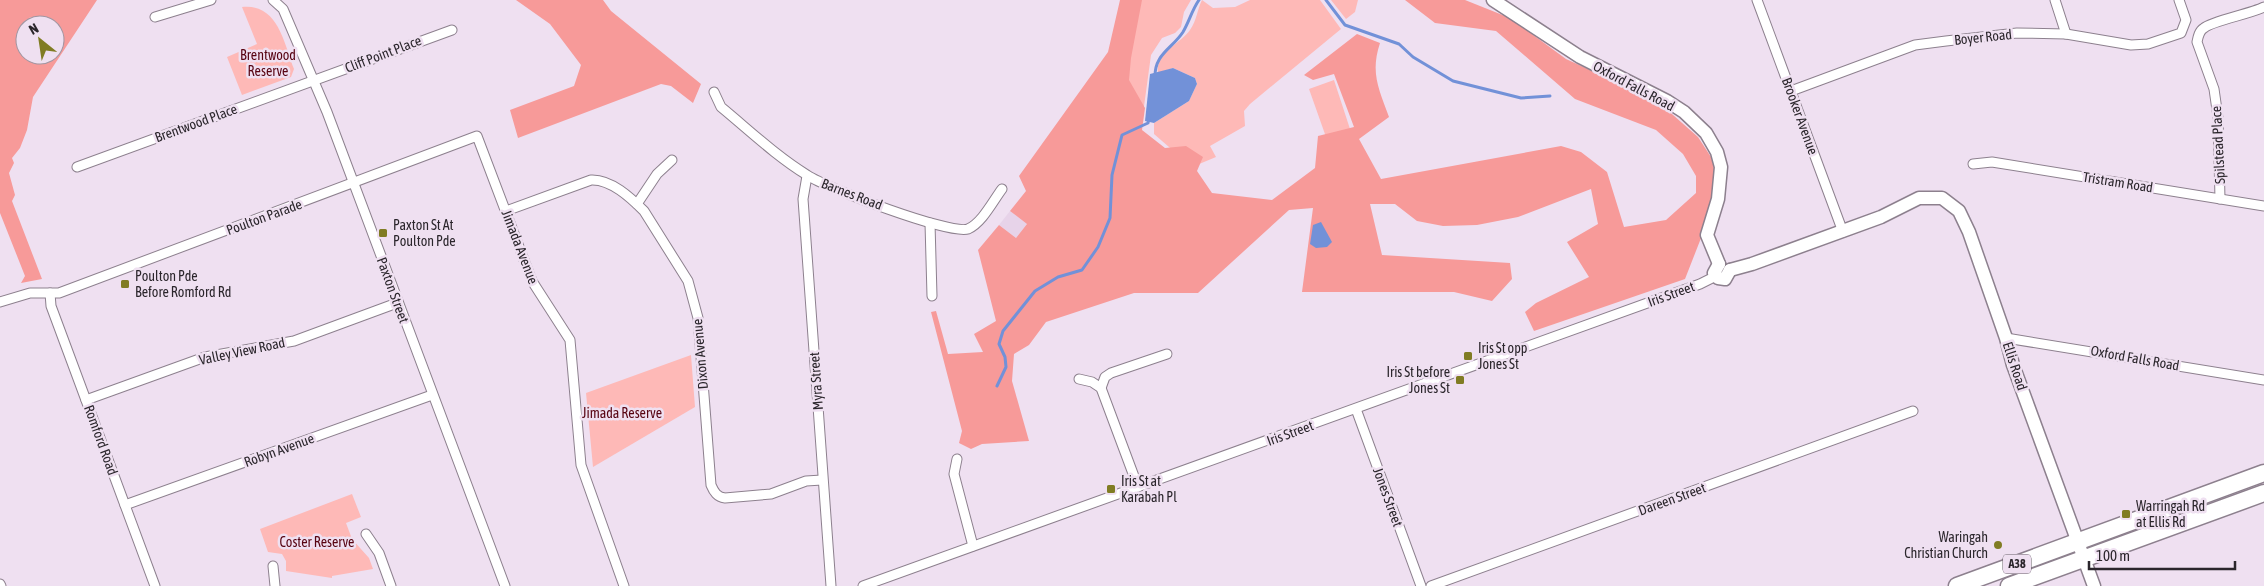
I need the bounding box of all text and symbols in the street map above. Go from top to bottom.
north arrow [15,15,65,65]
text: N [26,20,41,38]
street label: Boyer Road [1953,26,2013,48]
street label: Cliff Point Place [342,32,424,76]
park label: Brentwood Reserve [240,47,296,79]
street label: Oxford Falls Road [1591,58,1677,114]
street label: Brooker Avenue [1779,75,1821,157]
street label: Brentwood Place [153,101,239,145]
street label: Spilstead Place [2208,105,2228,185]
street label: Tristram Road [2082,169,2154,195]
street label: Barnes Road [819,175,885,213]
street label: Poulton Parade [224,196,304,238]
street label: Jimada Avenue [499,208,541,286]
place label: Paxton St At Poulton Pde [393,217,456,249]
marker: Paxton St At Poulton Pde [377,227,389,239]
street label: Paxton Street [374,255,412,325]
place label: Poulton Pde Before Romford Rd [135,268,231,300]
marker: Poulton Pde Before Romford Rd [119,278,131,290]
street label: Iris Street [1645,278,1697,310]
street label: Dixon Avenue [689,318,711,390]
street label: Valley View Road [198,334,286,368]
place label: Iris St opp Jones St [1478,340,1528,372]
street label: Ellis Road [2000,340,2030,392]
street label: Oxford Falls Road [2089,342,2181,374]
marker: Iris St opp Jones St [1462,350,1474,362]
street label: Myra Street [806,351,826,411]
place label: Iris St before Jones St [1386,364,1450,396]
marker: Iris St before Jones St [1454,374,1466,386]
street label: Romford Road [81,403,121,477]
park label: Jimada Reserve [582,405,662,421]
street label: Iris Street [1264,417,1316,449]
street label: Robyn Avenue [242,430,316,470]
street label: Jones Street [1370,465,1406,529]
place label: Iris St at Karabah Pl [1121,473,1177,505]
street label: Dareen Street [1636,479,1708,519]
marker: Iris St at Karabah Pl [1105,483,1117,495]
place label: Warringah Rd at Ellis Rd [2136,498,2205,530]
marker: Warringah Rd at Ellis Rd [2120,508,2132,520]
place label: Waringah Christian Church [1904,529,1988,561]
park label: Coster Reserve [280,534,354,550]
scale bar [2089,538,2235,570]
marker: Waringah Christian Church [1992,539,2004,551]
text: 100 m [2096,547,2130,564]
road number: A38 [2003,554,2031,574]

